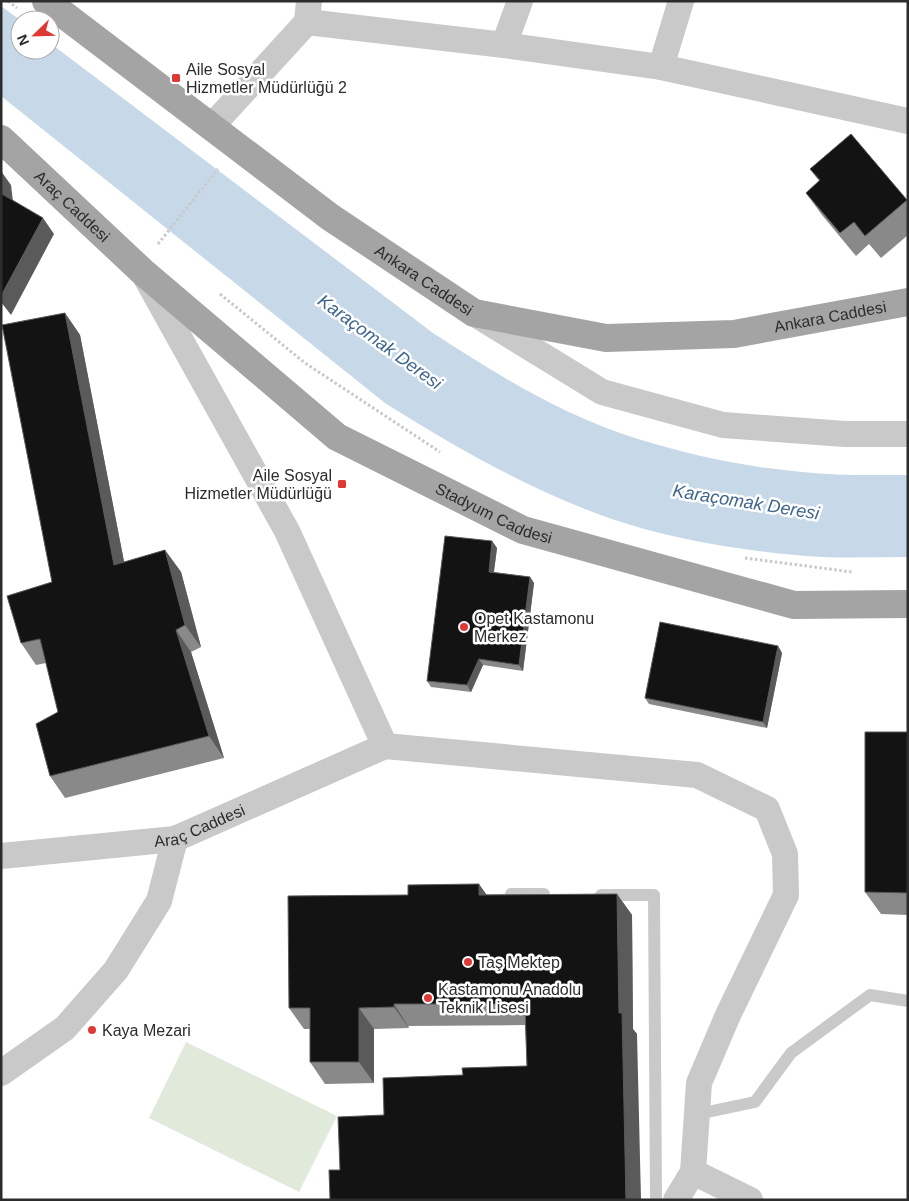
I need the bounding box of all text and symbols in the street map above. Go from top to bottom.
north arrow [10,10,60,60]
text: N [14,32,32,48]
place label: Aile Sosyal Hizmetler Müdürlüğü 2 [186,61,347,96]
marker: Aile Sosyal Hizmetler Müdürlüğü 2 [170,72,182,84]
street label: Araç Caddesi [31,167,113,245]
street label: Ankara Caddesi [372,242,476,319]
water label: Karaçomak Deresi [314,290,447,394]
street label: Ankara Caddesi [773,298,888,335]
place label: Aile Sosyal Hizmetler Müdürlüğü [184,467,332,502]
marker: Aile Sosyal Hizmetler Müdürlüğü [336,478,348,490]
street label: Stadyum Caddesi [433,480,554,547]
water label: Karaçomak Deresi [671,481,822,524]
place label: Opet Kastamonu Merkez [474,610,594,645]
marker: Opet Kastamonu Merkez [458,621,470,633]
street label: Araç Caddesi [153,801,247,850]
place label: Taş Mektep [478,954,560,971]
marker: Taş Mektep [462,956,474,968]
place label: Kastamonu Anadolu Teknik Lisesi [438,981,581,1016]
marker: Kastamonu Anadolu Teknik Lisesi [422,992,434,1004]
place label: Kaya Mezari [102,1022,191,1039]
marker: Kaya Mezari [86,1024,98,1036]

